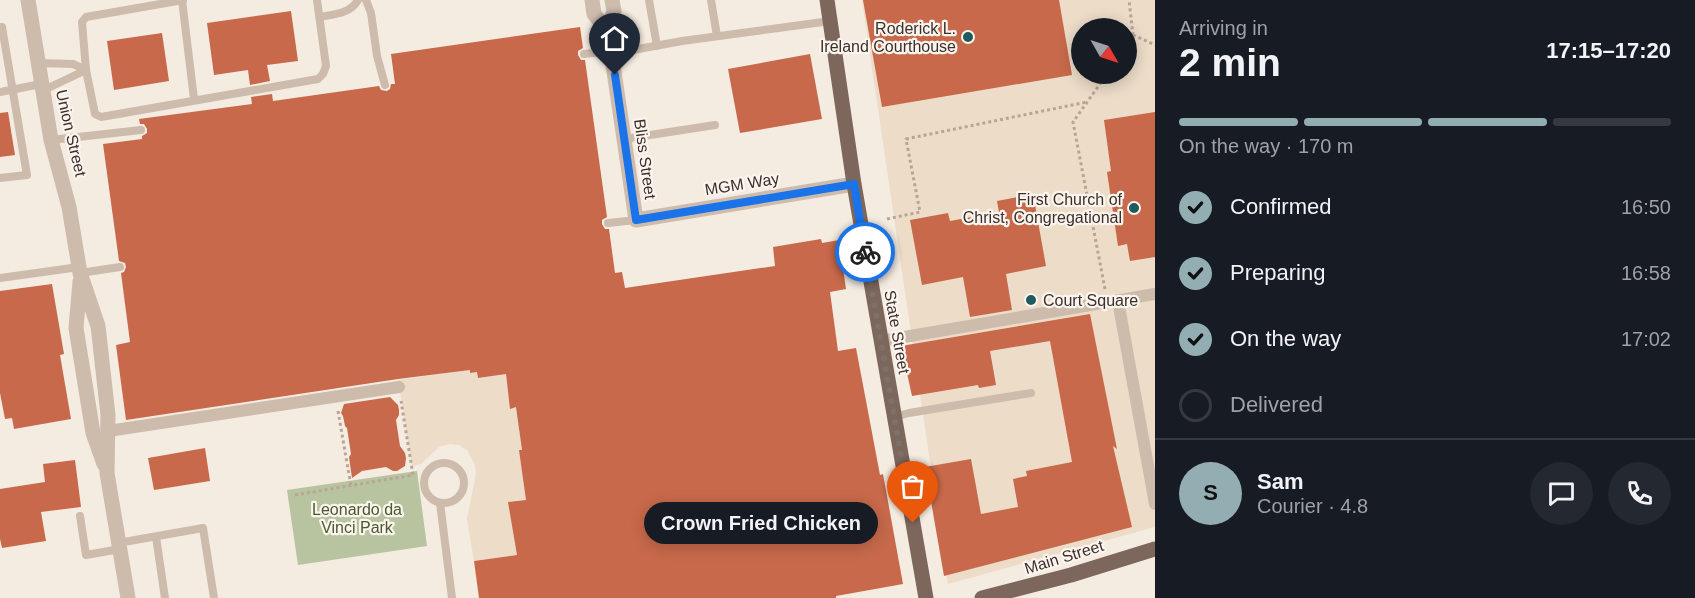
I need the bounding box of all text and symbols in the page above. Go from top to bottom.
pin [589,13,640,75]
text: Arriving in [1179,17,1268,39]
north arrow [1071,18,1137,84]
map controls [1071,18,1137,84]
place label: Roderick L. Ireland Courthouse [820,20,956,55]
icon: home [598,22,631,55]
marker: Roderick L. Ireland Courthouse [961,30,975,44]
text: 17:15–17:20 [1546,38,1671,63]
text: 2 min [1179,41,1281,84]
street label: Union Street [53,88,89,179]
street label: Bliss Street [631,118,659,201]
text: On the way · 170 m [1179,135,1354,157]
street label: MGM Way [704,170,780,198]
place label: First Church of Christ, Congregational [963,191,1123,226]
icon: check [1179,191,1212,224]
text: Confirmed [1230,194,1331,219]
text: 16:50 [1621,196,1671,218]
marker: First Church of Christ, Congregational [1127,201,1141,215]
courier [835,222,895,282]
icon: bike [849,236,882,269]
icon: check [1179,257,1212,290]
text: Preparing [1230,260,1325,285]
text: 16:58 [1621,262,1671,284]
street label: State Street [881,289,913,376]
place label: Court Square [1043,292,1138,309]
marker: Court Square [1024,293,1038,307]
icon: check [1179,323,1212,356]
text: On the way [1230,326,1341,351]
text: 17:02 [1621,328,1671,350]
text: Delivered [1230,392,1323,417]
pin [887,461,938,523]
button: chat [1530,462,1593,525]
button: phone [1608,462,1671,525]
text: Sam [1257,469,1303,494]
icon: bag [896,470,929,503]
text: S [1203,480,1218,505]
text: Courier · 4.8 [1257,495,1368,517]
park label: Leonardo da Vinci Park [312,501,402,536]
callout: Crown Fried Chicken [643,502,877,544]
text: Crown Fried Chicken [661,512,861,534]
street label: Main Street [1022,537,1106,577]

